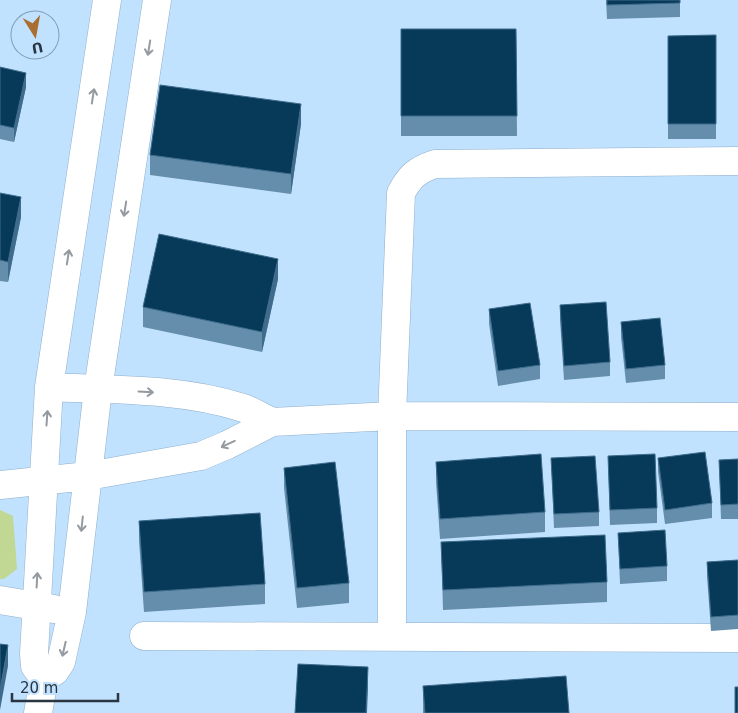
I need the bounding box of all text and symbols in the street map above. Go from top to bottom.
north arrow [10,10,60,60]
text: U [30,39,45,57]
one-way arrow [144,40,154,56]
one-way arrow [88,89,98,105]
one-way arrow [120,201,130,217]
one-way arrow [64,249,74,265]
one-way arrow [138,387,154,396]
one-way arrow [42,410,51,426]
one-way arrow [221,439,236,449]
one-way arrow [77,516,87,532]
one-way arrow [33,572,42,588]
one-way arrow [59,640,68,656]
scale bar [12,670,119,702]
text: 20 m [20,679,58,697]

